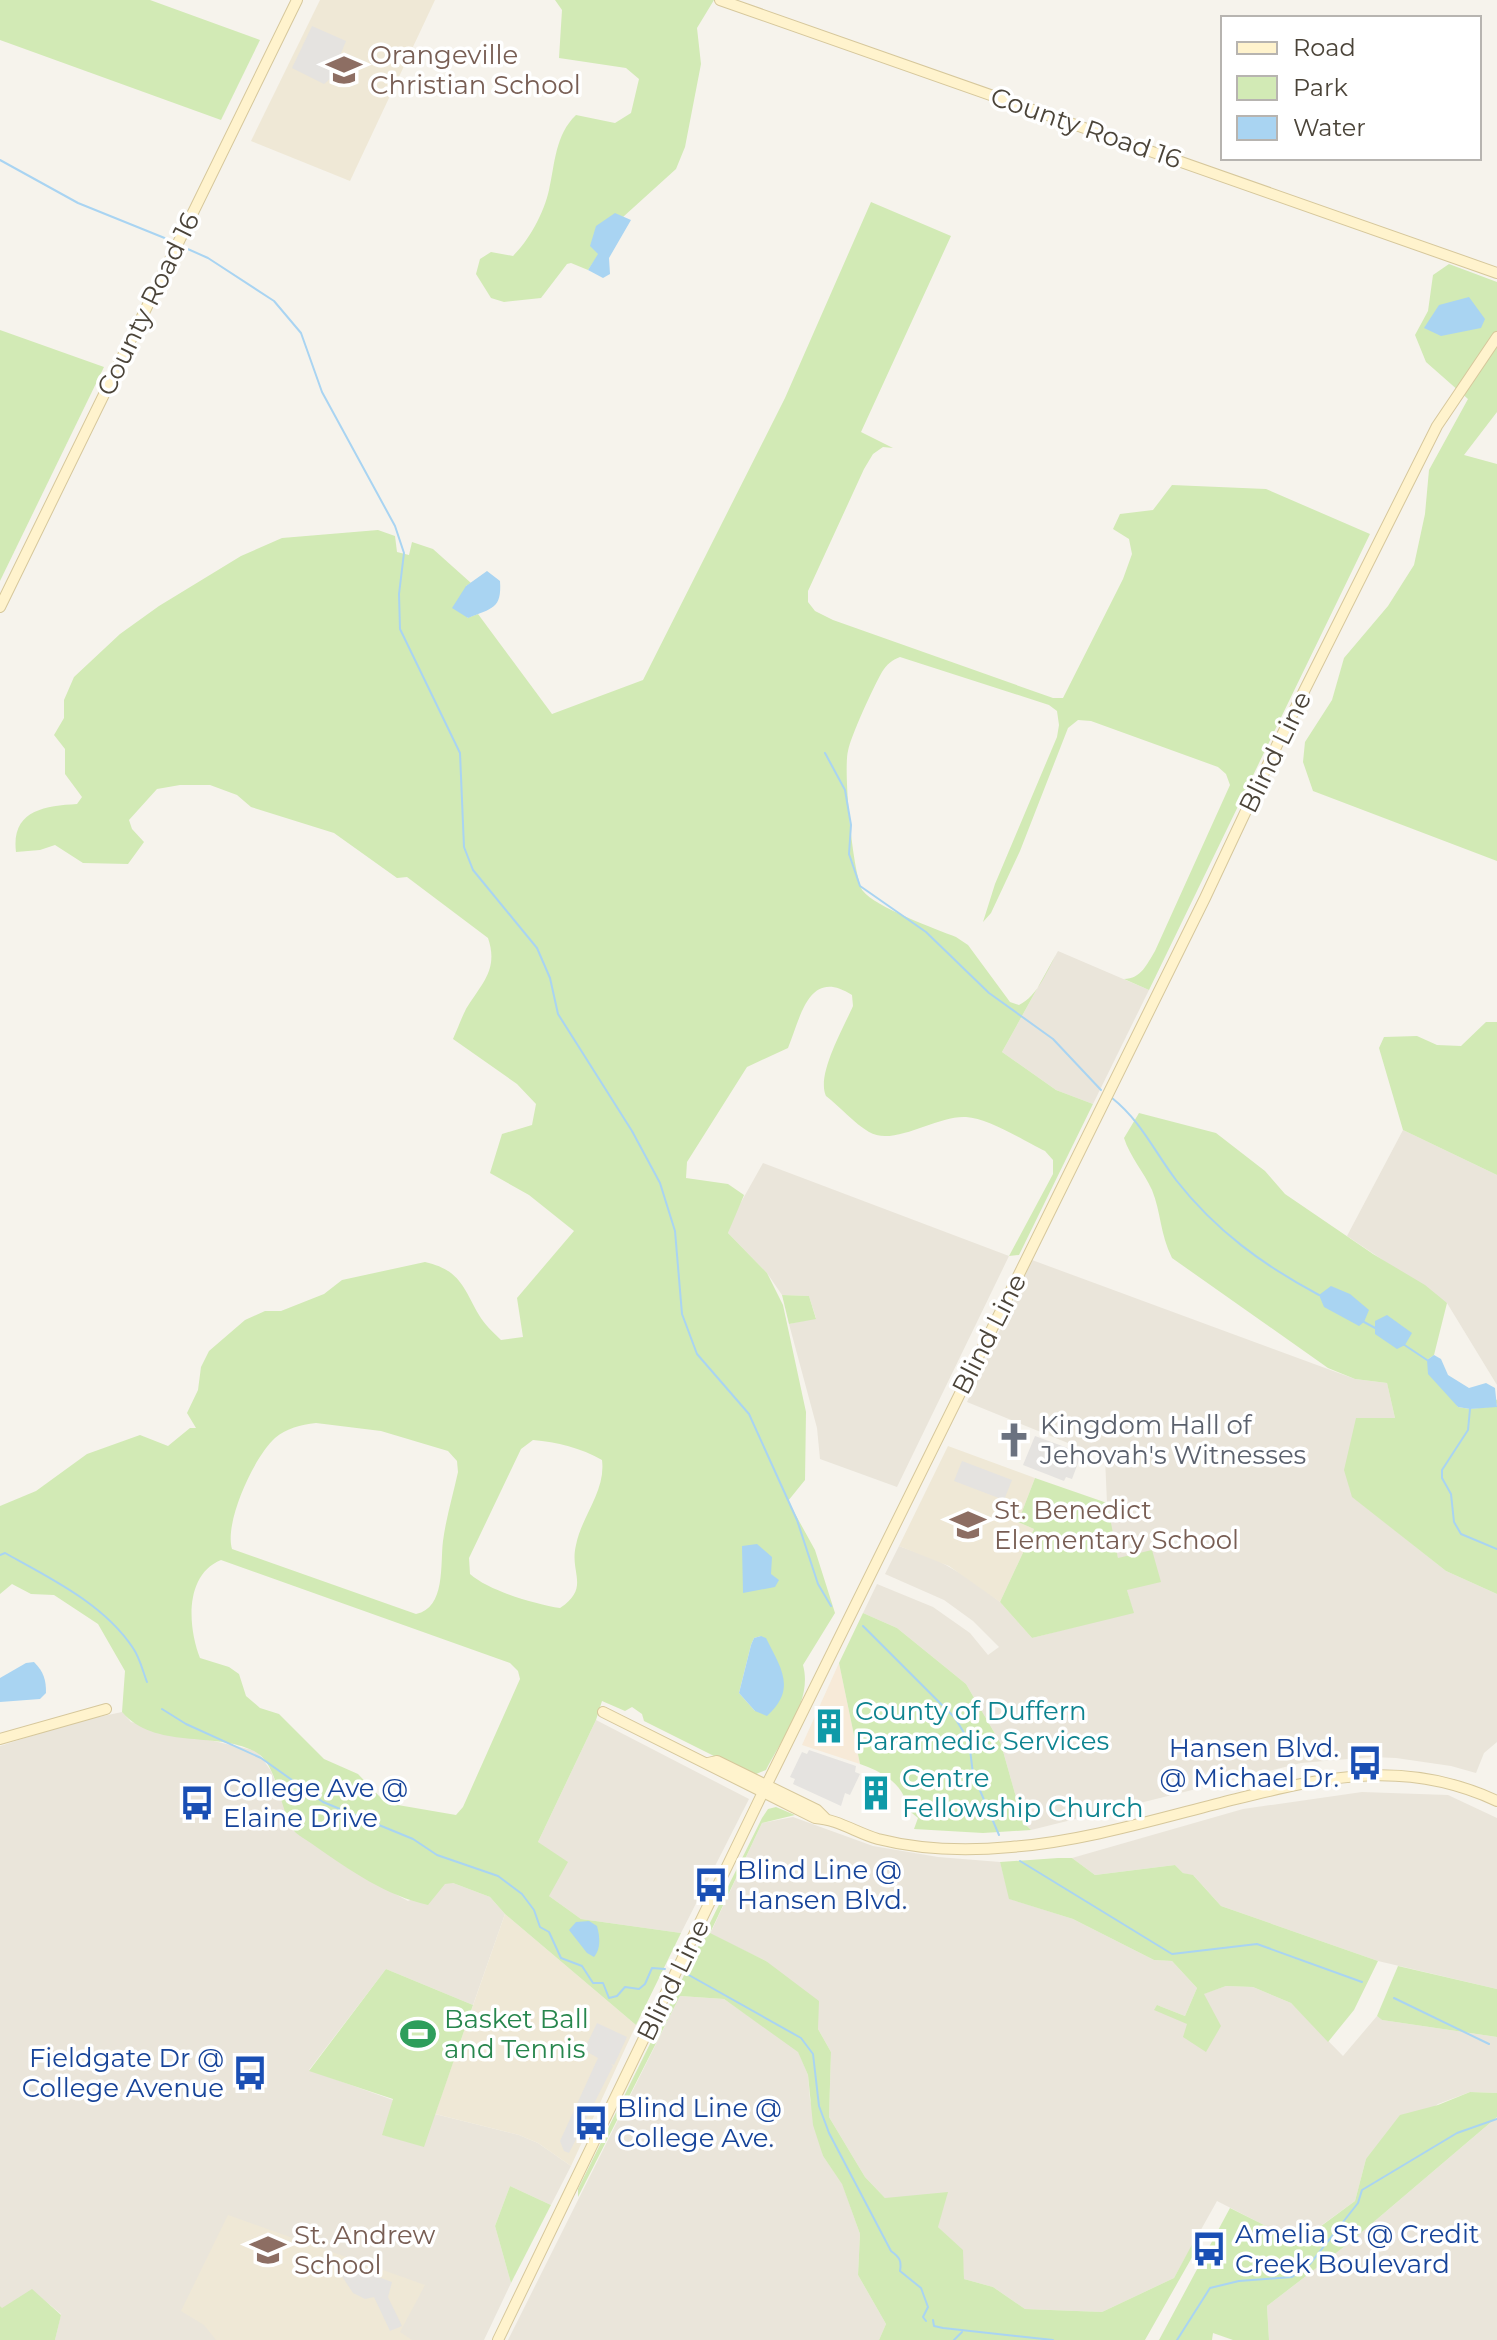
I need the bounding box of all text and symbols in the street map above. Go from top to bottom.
legend [1221,16,1481,160]
text: Road [1293,33,1356,62]
place label: Orangeville Christian School [370,39,581,101]
school or university icon: Orangeville Christian School [325,51,363,89]
text: Park [1293,73,1348,102]
street label: County Road 16 [986,80,1186,176]
text: Water [1293,113,1366,142]
street label: County Road 16 [90,207,206,401]
street label: Blind Line [1232,686,1318,818]
street label: Blind Line [945,1268,1033,1400]
place label: Kingdom Hall of Jehovah's Witnesses [1039,1409,1306,1471]
church icon: Kingdom Hall of Jehovah's Witnesses [995,1421,1033,1459]
place label: St. Benedict Elementary School [994,1494,1239,1556]
school or university icon: St. Benedict Elementary School [949,1506,987,1544]
place label: County of Duffern Paramedic Services [855,1695,1109,1757]
building icon: County of Duffern Paramedic Services [810,1707,848,1745]
place label: Hansen Blvd. @ Michael Dr. [1159,1732,1339,1794]
bus stop icon: Hansen Blvd. @ Michael Dr. [1346,1744,1384,1782]
place label: Centre Fellowship Church [902,1762,1144,1824]
place label: College Ave @ Elaine Drive [223,1772,408,1834]
building icon: Centre Fellowship Church [857,1774,895,1812]
bus stop icon: College Ave @ Elaine Drive [178,1784,216,1822]
place label: Blind Line @ Hansen Blvd. [737,1854,907,1916]
bus stop icon: Blind Line @ Hansen Blvd. [692,1866,730,1904]
street label: Blind Line [630,1914,716,2046]
place label: Basket Ball and Tennis [444,2003,589,2065]
sports icon: Basket Ball and Tennis [399,2015,437,2053]
place label: Fieldgate Dr @ College Avenue [22,2042,224,2104]
bus stop icon: Fieldgate Dr @ College Avenue [231,2054,269,2092]
place label: Blind Line @ College Ave. [617,2092,782,2154]
bus stop icon: Blind Line @ College Ave. [572,2104,610,2142]
place label: Amelia St @ Credit Creek Boulevard [1235,2218,1479,2280]
place label: St. Andrew School [294,2219,436,2281]
bus stop icon: Amelia St @ Credit Creek Boulevard [1190,2230,1228,2268]
school or university icon: St. Andrew School [249,2231,287,2269]

